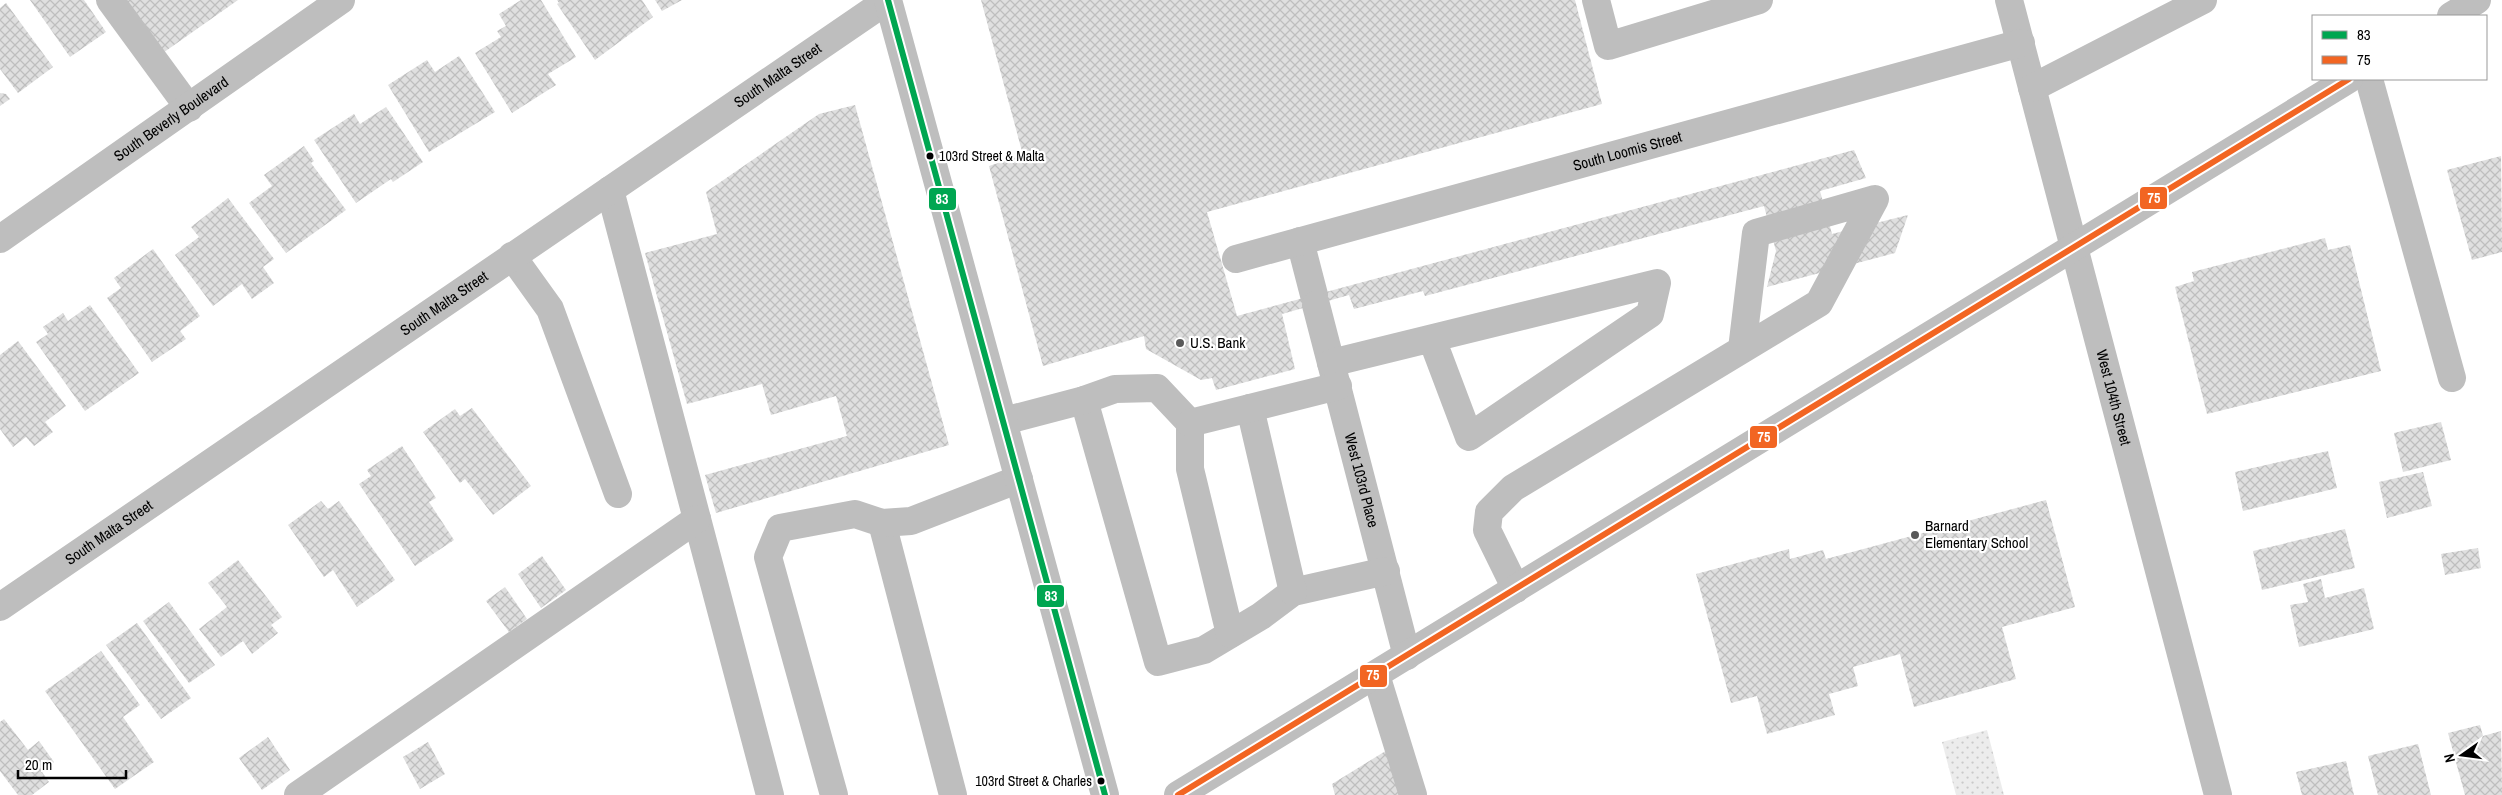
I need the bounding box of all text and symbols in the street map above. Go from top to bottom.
legend [2312,15,2487,80]
text: 83 [2357,24,2371,45]
street label: South Malta Street [729,37,826,112]
text: 75 [2357,49,2371,70]
street label: South Beverly Boulevard [109,71,232,166]
street label: South Loomis Street [1570,126,1685,176]
place label: 103rd Street & Malta [939,147,1045,165]
marker: 103rd Street & Malta [925,151,935,161]
line badge: 75 [2139,186,2168,210]
line badge: 83 [928,187,957,211]
text: 75 [2148,189,2161,207]
text: 83 [936,190,948,208]
street label: South Malta Street [396,265,492,340]
place label: U.S. Bank [1190,332,1246,353]
marker: U.S. Bank [1174,337,1186,349]
street label: West 104th Street [2091,347,2137,448]
line badge: 75 [1749,425,1778,449]
text: 75 [1758,428,1771,446]
street label: West 103rd Place [1340,431,1384,530]
street label: South Malta Street [61,494,157,570]
place label: Barnard Elementary School [1925,515,2028,553]
marker: Barnard Elementary School [1909,529,1921,541]
line badge: 83 [1036,584,1065,608]
text: 83 [1045,587,1057,605]
line badge: 75 [1359,664,1388,688]
text: 75 [1367,666,1380,684]
north arrow [2437,730,2487,780]
scale bar [18,748,125,780]
text: N [2440,752,2459,764]
text: 20 m [25,754,52,775]
place label: 103rd Street & Charles [975,772,1092,790]
marker: 103rd Street & Charles [1096,776,1106,786]

